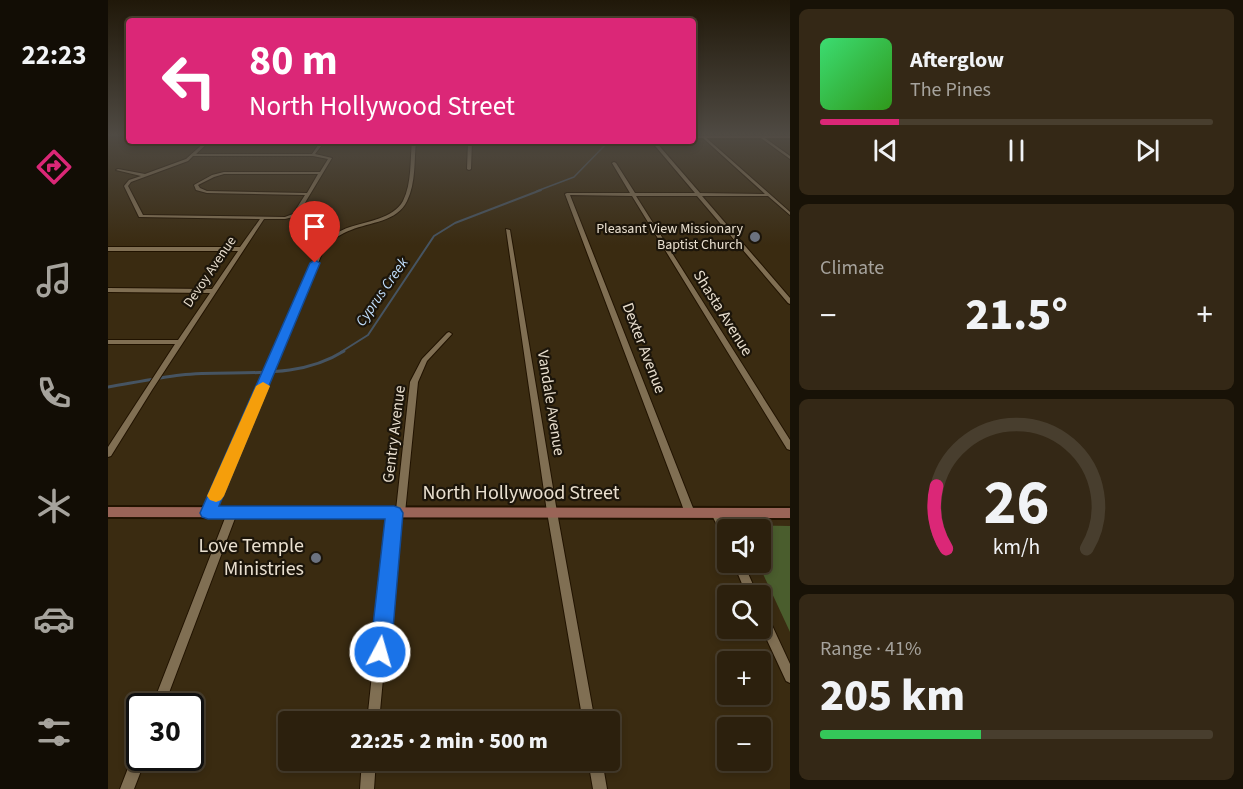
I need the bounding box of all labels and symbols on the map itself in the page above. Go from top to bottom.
pin [289,201,340,263]
place label: Pleasant View Missionary Baptist Church [596,219,743,255]
marker: Pleasant View Missionary Baptist Church [748,230,762,244]
street label: Devoy Avenue [179,232,241,312]
water label: Cyprus Creek [351,253,414,331]
street label: Shasta Avenue [688,266,758,360]
street label: Dexter Avenue [617,299,671,397]
street label: Vandale Avenue [532,349,570,457]
street label: Gentry Avenue [377,384,411,484]
street label: North Hollywood Street [423,479,620,507]
place label: Love Temple Ministries [199,532,304,583]
marker: Love Temple Ministries [309,551,323,565]
position arrow [348,620,412,684]
speed limit sign: 30 [126,693,204,771]

